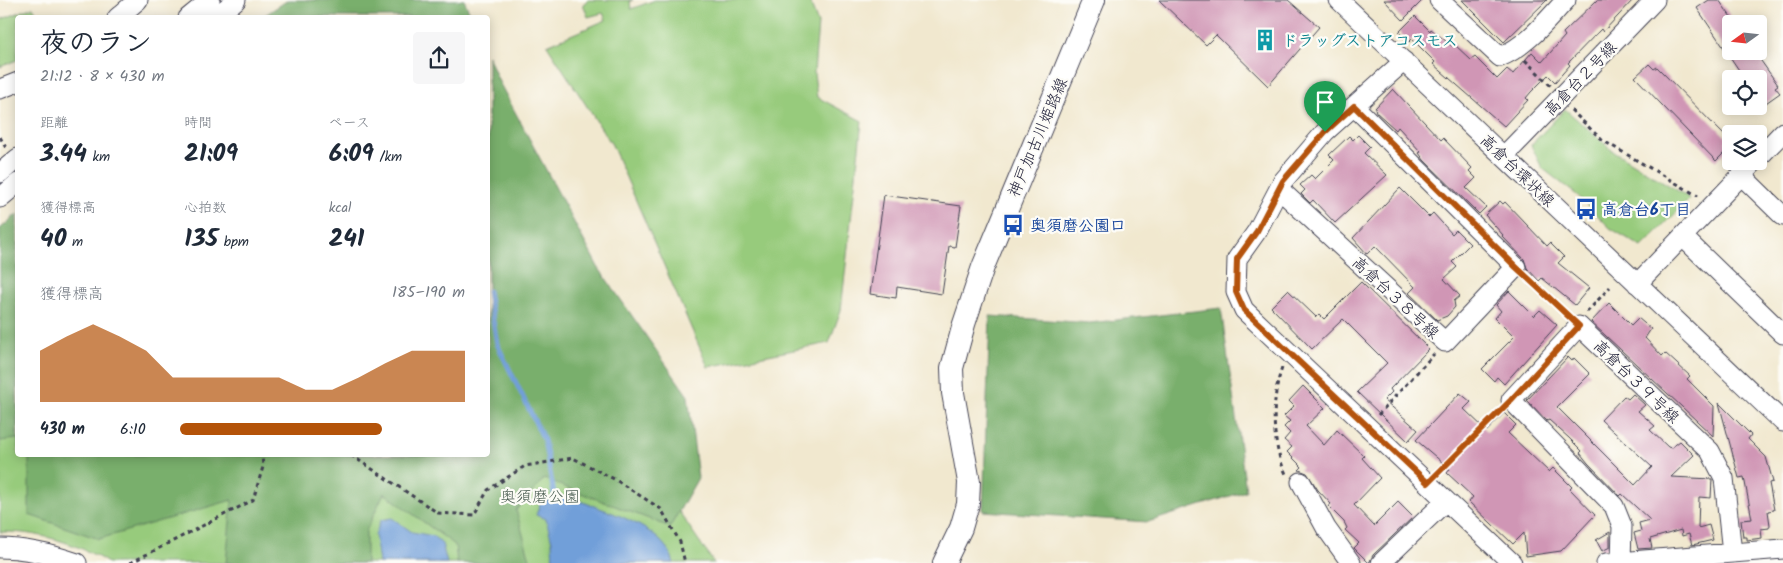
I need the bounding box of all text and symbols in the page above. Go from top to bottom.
north arrow [1722,15,1768,60]
map controls [1722,15,1767,170]
text: 夜のラン [40,22,152,67]
building icon: ドラッグストアコスモス [1252,27,1278,53]
place label: ドラッグストアコスモス [1282,29,1458,54]
button: share [413,32,465,84]
street label: 高倉台２号線 [1539,36,1623,122]
text: 21:12 · 8 × 430 m [40,64,165,89]
button: locate [1722,70,1767,115]
street label: 神戸加古川姫路線 [1002,74,1075,201]
pin [1304,81,1346,132]
icon: arrive [1311,88,1339,116]
text: 距離 [40,112,68,134]
text: 時間 [184,112,212,134]
text: ペース [329,112,370,134]
button: layers [1722,125,1767,170]
street label: 高倉台環状線 [1474,129,1560,213]
text: 3.44 [40,134,87,174]
text: 21:09 [184,134,238,174]
text: 6:09 [329,134,374,174]
text: km [87,146,110,168]
text: /km [374,146,402,168]
bus stop icon: 高倉台6丁目 [1573,196,1599,222]
text: 獲得標高 [40,197,96,219]
text: 心拍数 [184,197,226,219]
text: kcal [329,197,351,219]
place label: 高倉台6丁目 [1602,198,1691,223]
bus stop icon: 奥須磨公園口 [1000,212,1026,238]
place label: 奥須磨公園口 [1030,214,1126,239]
text: 40 [40,219,66,259]
text: 135 [184,219,218,259]
text: 241 [329,219,364,259]
text: m [66,231,83,253]
text: bpm [218,231,249,253]
street label: 高倉台３８号線 [1345,251,1444,345]
text: 185–190 m [392,280,465,305]
text: 獲得標高 [40,282,104,307]
street label: 高倉台３９号線 [1587,334,1685,430]
text: 430 m [40,417,85,442]
text: 6:10 [120,417,146,442]
park label: 奥須磨公園 [500,485,580,510]

